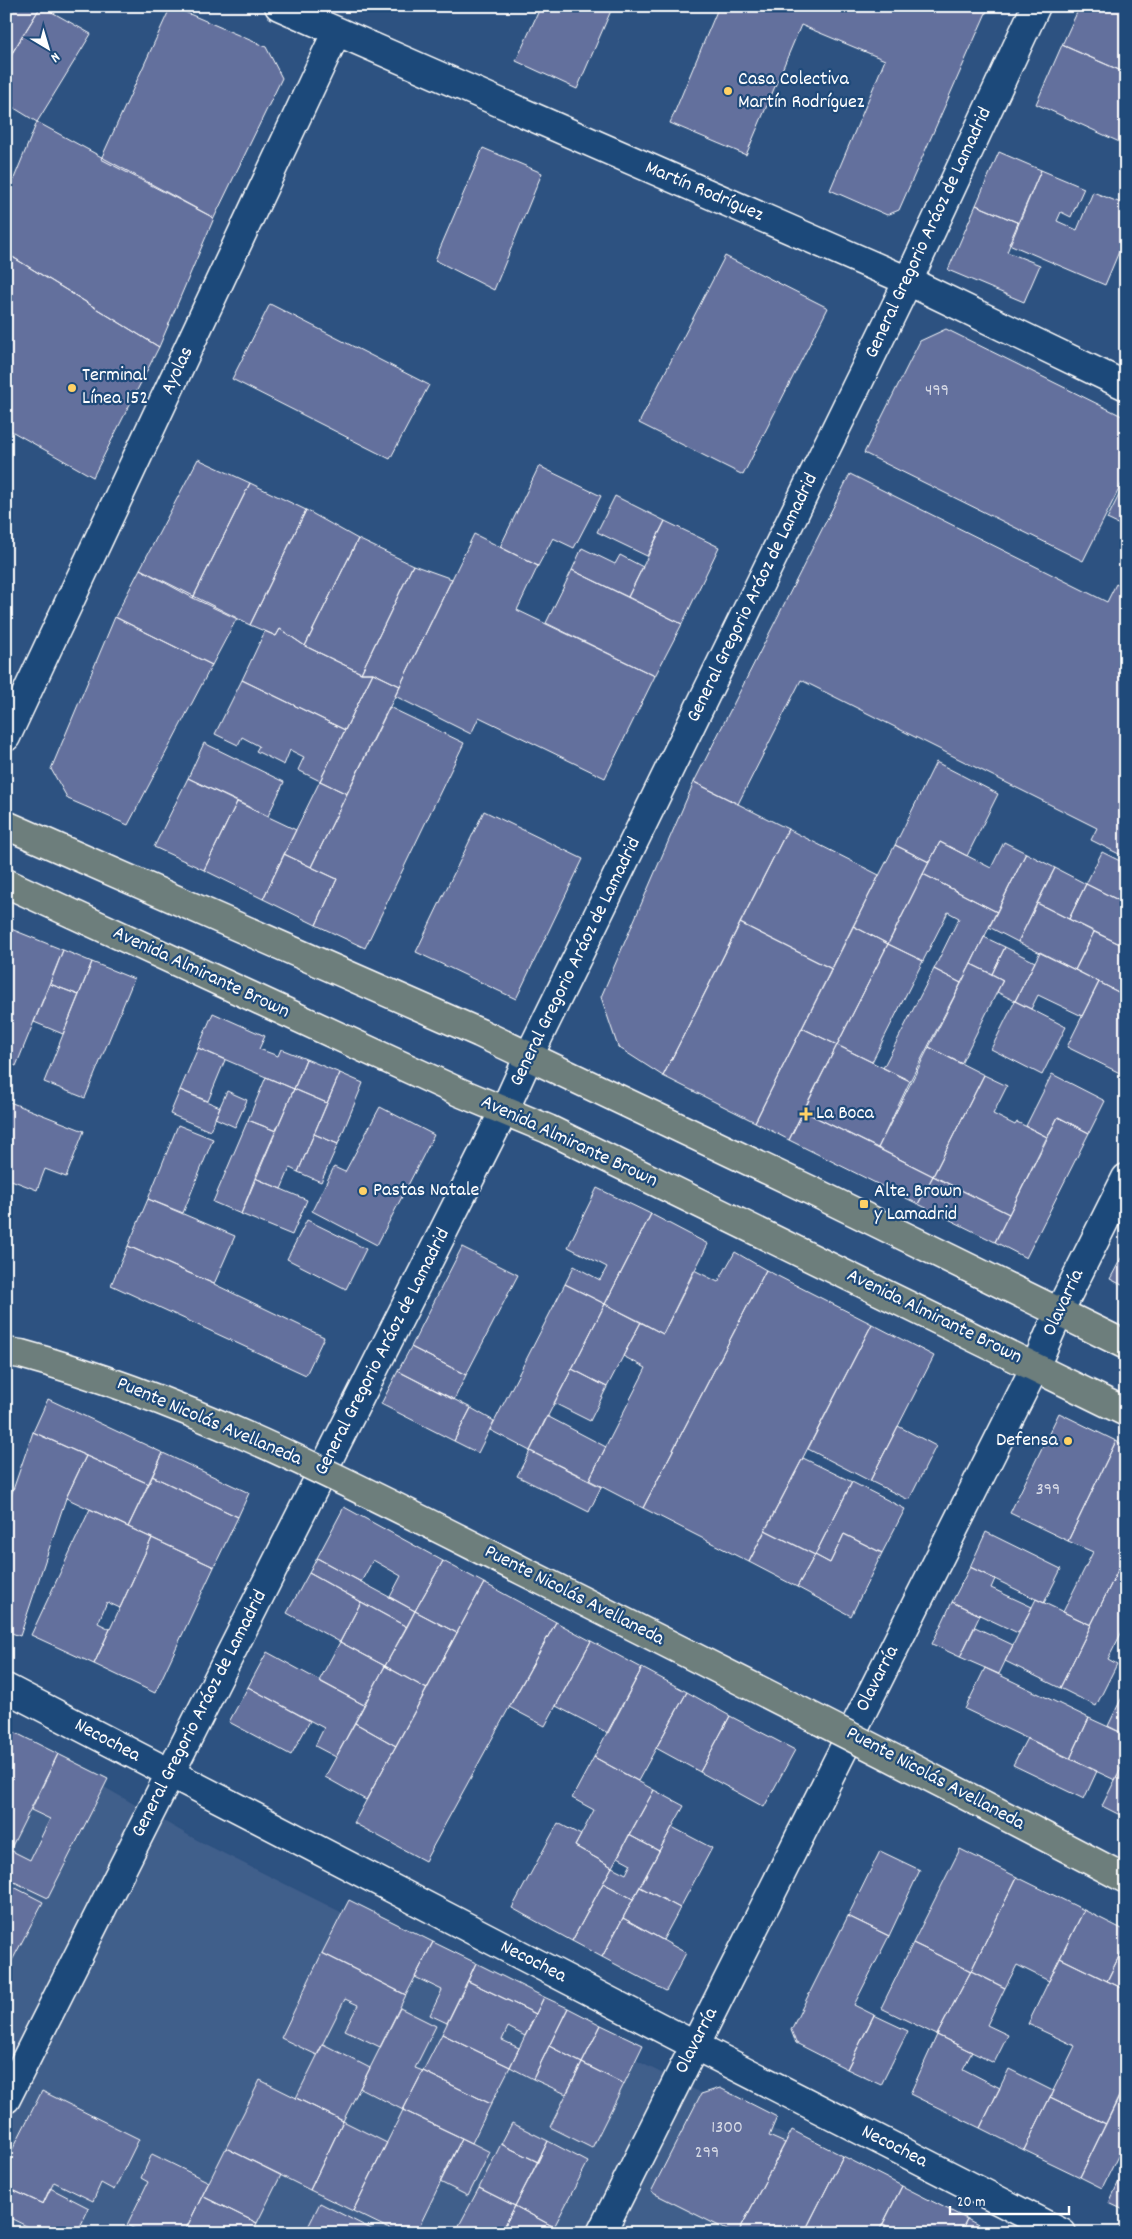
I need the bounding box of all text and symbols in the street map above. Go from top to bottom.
north arrow [22,22,72,72]
text: N [46,47,64,67]
place label: Casa Colectiva Martín Rodríguez [738,66,865,117]
marker: Casa Colectiva Martín Rodríguez [722,85,734,97]
street label: General Gregorio Aráoz de Lamadrid [858,103,1000,363]
street label: Martín Rodríguez [640,154,768,230]
street label: Ayolas [155,342,201,400]
place label: Terminal Línea 152 [82,362,148,413]
house number: 499 [925,379,949,404]
marker: Terminal Línea 152 [66,382,78,394]
street label: General Gregorio Aráoz de Lamadrid [680,469,826,727]
street label: General Gregorio Aráoz de Lamadrid [503,833,649,1091]
street label: Avenida Almirante Brown [108,920,294,1026]
street label: Avenida Almirante Brown [476,1089,662,1195]
place label: La Boca [816,1100,875,1128]
marker: La Boca [800,1108,812,1120]
place label: Pastas Natale [373,1177,479,1205]
place label: Alte. Brown y Lamadrid [874,1178,962,1229]
marker: Pastas Natale [357,1185,369,1197]
marker: Alte. Brown y Lamadrid [858,1198,870,1210]
street label: General Gregorio Aráoz de Lamadrid [308,1223,458,1481]
street label: Avenida Almirante Brown [842,1262,1026,1372]
street label: Olavarría [1036,1264,1092,1341]
street label: Puente Nicolás Avellaneda [112,1370,306,1474]
place label: Defensa [996,1427,1059,1455]
marker: Defensa [1062,1435,1074,1447]
house number: 399 [1036,1478,1060,1503]
street label: Puente Nicolás Avellaneda [479,1538,669,1654]
street label: General Gregorio Aráoz de Lamadrid [125,1585,275,1843]
street label: Olavarría [849,1640,907,1717]
street label: Necochea [69,1712,145,1770]
street label: Puente Nicolás Avellaneda [841,1720,1030,1838]
street label: Necochea [495,1933,572,1991]
street label: Olavarría [668,2002,726,2079]
house number: 1300 [711,2116,743,2141]
street label: Necochea [856,2118,933,2176]
house number: 299 [695,2141,719,2166]
scale bar [950,2184,1068,2216]
text: 20 m [957,2192,985,2214]

